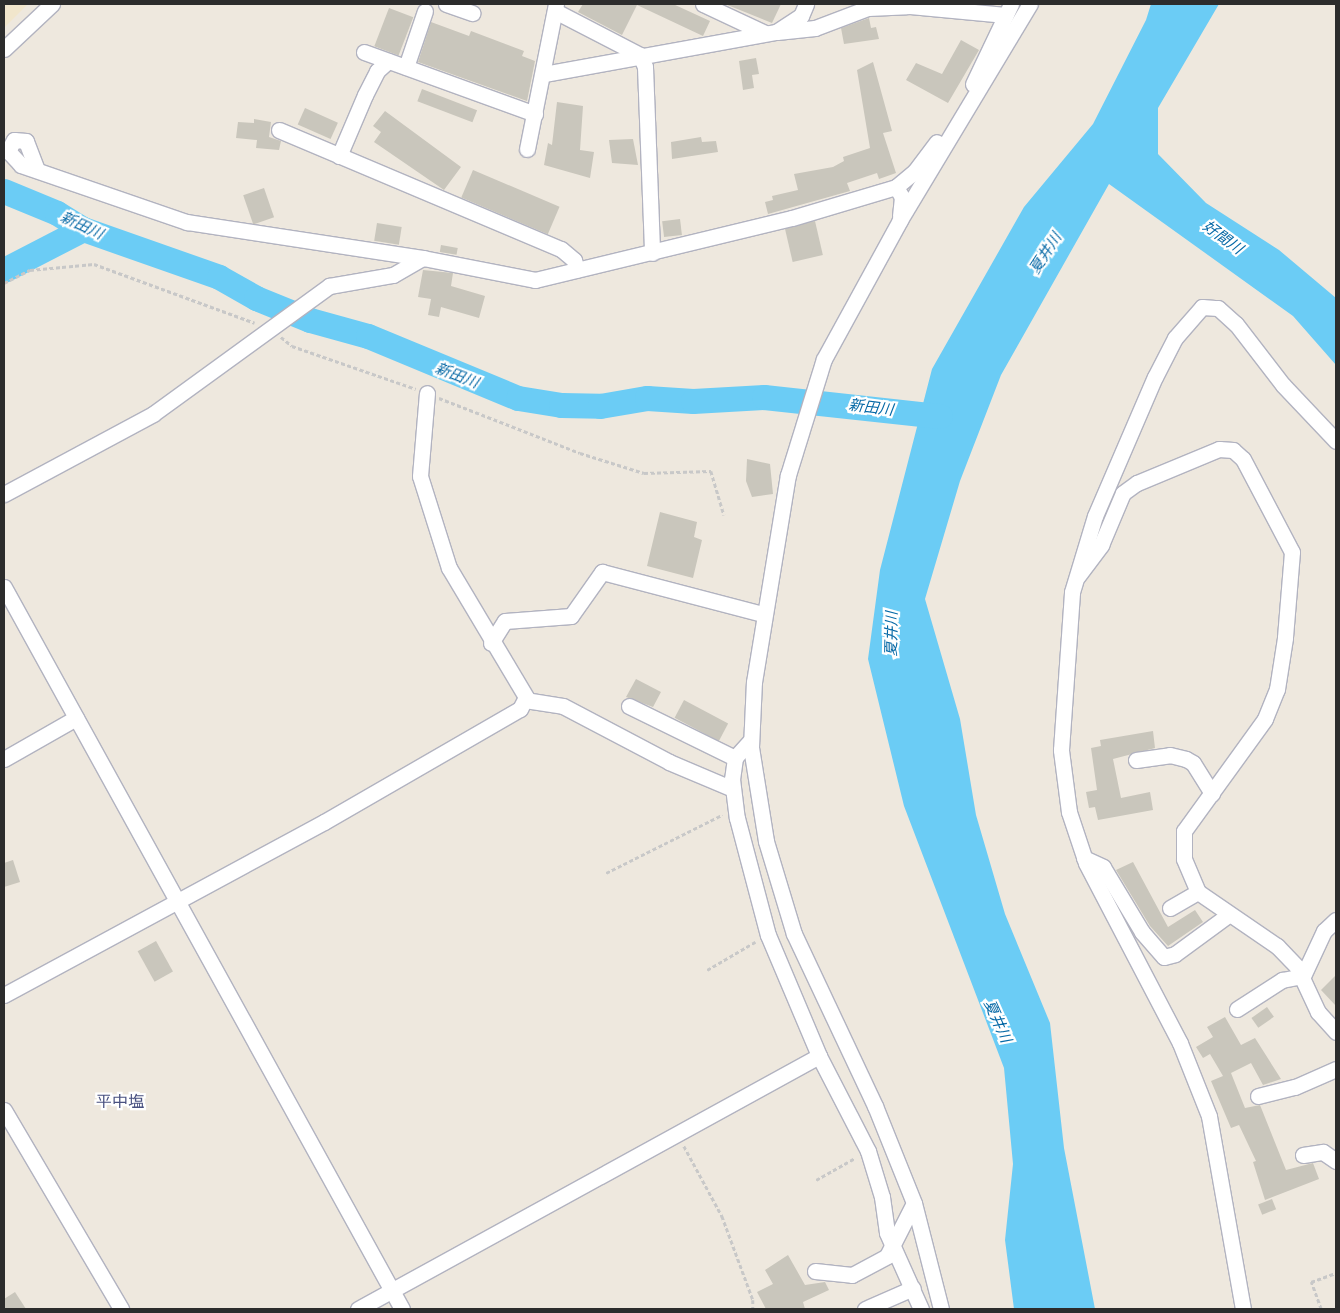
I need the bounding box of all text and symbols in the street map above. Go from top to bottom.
water label: 新田川 [58,207,106,243]
water label: 好間川 [1200,216,1246,258]
water label: 夏井川 [1025,229,1065,277]
water label: 新田川 [433,359,481,391]
water label: 新田川 [848,395,894,419]
water label: 夏井川 [882,611,900,657]
water label: 夏井川 [981,997,1015,1045]
district label: 平中塩 [96,1091,144,1111]

